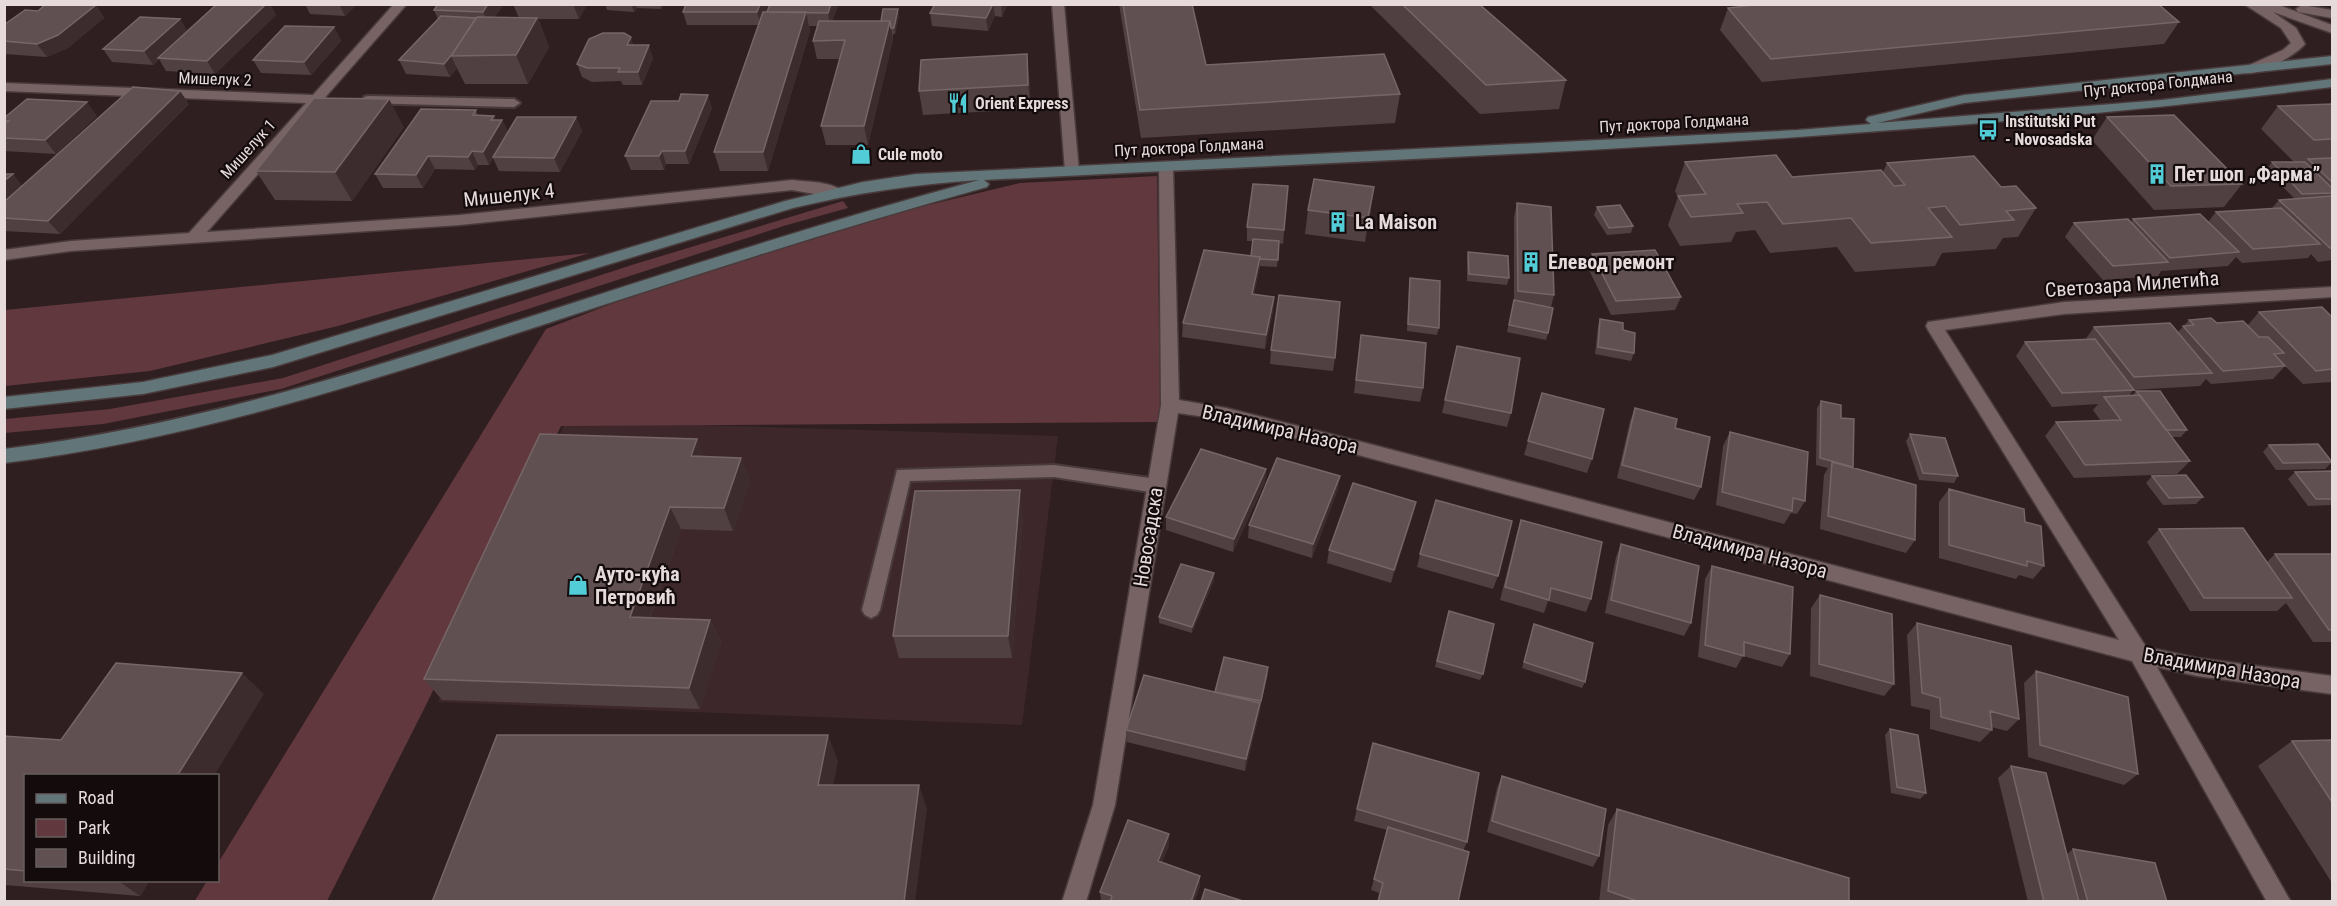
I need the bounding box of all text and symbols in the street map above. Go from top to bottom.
street label: Пут доктора Голдмана [2082,67,2234,101]
street label: Мишелук 2 [178,68,252,90]
restaurant icon: Orient Express [946,91,970,115]
place label: Orient Express [975,94,1068,113]
street label: Пут доктора Голдмана [1599,110,1749,136]
place label: Institutski Put - Novosadska [2005,112,2096,149]
street label: Мишелук 1 [216,115,280,183]
bus stop icon: Institutski Put - Novosadska [1976,118,2000,142]
street label: Пут доктора Голдмана [1114,134,1264,160]
shop icon: Cule moto [849,142,873,166]
place label: Cule moto [878,145,943,164]
building icon: Пет шоп „Фарма” [2145,162,2169,186]
place label: Пет шоп „Фарма” [2174,162,2320,186]
street label: Мишелук 4 [462,178,556,212]
building icon: La Maison [1326,210,1350,234]
place label: La Maison [1355,210,1437,234]
building icon: Елевод ремонт [1519,250,1543,274]
place label: Елевод ремонт [1548,250,1674,274]
street label: Светозара Милетића [2044,266,2220,302]
street label: Владимира Назора [1200,399,1360,459]
street label: Новосадска [1128,485,1168,589]
street label: Владимира Назора [1670,519,1830,583]
place label: Ауто-кућа Петровић [595,562,680,609]
shop icon: Ауто-кућа Петровић [566,573,590,597]
street label: Владимира Назора [2142,642,2302,694]
legend [24,774,219,882]
text: Road [78,787,114,808]
text: Park [78,817,110,838]
text: Building [78,847,135,868]

